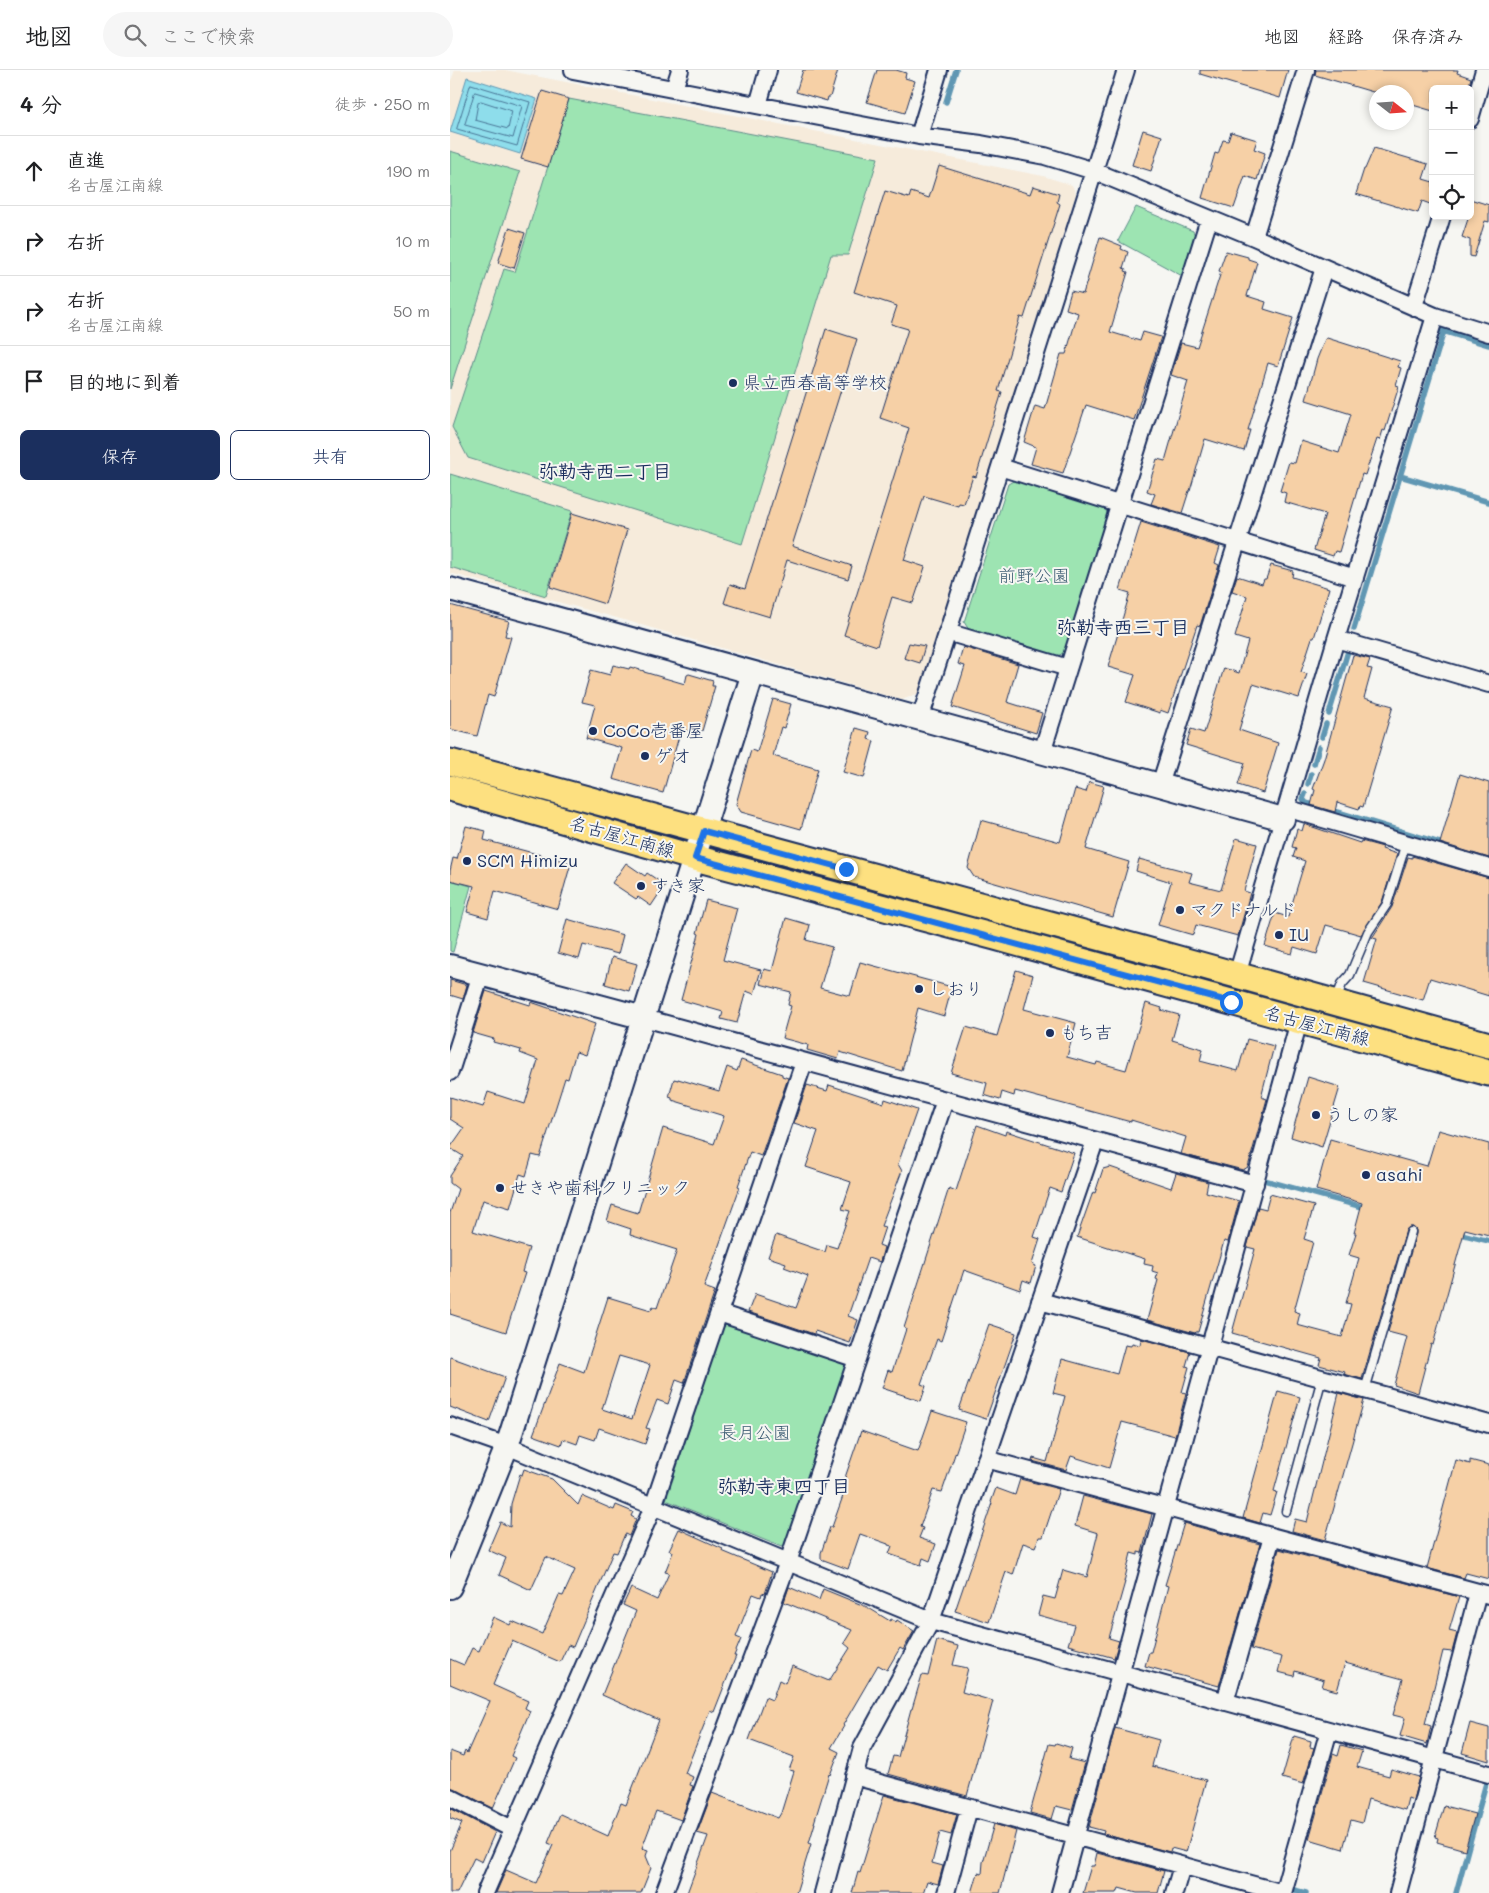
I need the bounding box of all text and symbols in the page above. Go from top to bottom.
search box [103,12,453,57]
text: 地図 [25,20,73,51]
icon: search [121,21,149,49]
text: ここで検索 [161,23,256,48]
text: 地図 [1264,24,1300,48]
text: 経路 [1328,24,1364,48]
text: 保存済み [1392,24,1464,48]
north arrow [1369,85,1414,130]
map controls [1429,85,1474,220]
button: + [1429,85,1474,130]
text: 4 分 [20,90,62,117]
text: 徒歩 · 250 m [335,93,430,114]
button: − [1429,130,1474,175]
text: 直進 [67,147,105,172]
icon: ahead [20,157,48,185]
text: 190 m [386,160,430,181]
text: 名古屋江南線 [67,174,163,195]
button: locate [1429,175,1474,220]
icon: right [20,227,48,255]
text: 右折 [67,229,105,254]
text: 10 m [395,230,430,251]
text: 右折 [67,287,105,312]
icon: right [20,297,48,325]
text: 50 m [393,300,430,321]
text: 名古屋江南線 [67,314,163,335]
icon: arrive [20,367,48,395]
text: 目的地に到着 [67,369,181,394]
place label: 県立西春高等学校 [743,370,887,394]
marker: 県立西春高等学校 [727,377,739,389]
button: 保存 [20,430,220,480]
button: 共有 [230,430,430,480]
district label: 弥勒寺西二丁目 [538,458,672,483]
park label: 前野公園 [998,563,1070,587]
district label: 弥勒寺西三丁目 [1056,614,1190,639]
place label: CoCo壱番屋 [603,718,704,742]
marker: CoCo壱番屋 [587,725,599,737]
place label: ゲオ [655,743,691,767]
marker: ゲオ [639,750,651,762]
street label: 名古屋江南線 [567,810,677,862]
place label: SCM Himizu [477,848,578,872]
marker: SCM Himizu [461,855,473,867]
route end [835,858,858,881]
place label: すき家 [651,873,705,897]
marker: すき家 [635,880,647,892]
place label: マクドナルド [1190,897,1297,921]
marker: マクドナルド [1174,904,1186,916]
place label: IU [1289,922,1309,946]
marker: IU [1273,929,1285,941]
place label: しおり [929,976,983,1000]
marker: しおり [913,983,925,995]
route start [1220,991,1243,1014]
street label: 名古屋江南線 [1262,999,1373,1051]
place label: もち吉 [1060,1020,1113,1044]
marker: もち吉 [1044,1027,1056,1039]
place label: うしの家 [1326,1102,1398,1126]
marker: うしの家 [1310,1109,1322,1121]
place label: asahi [1376,1162,1423,1186]
marker: asahi [1360,1169,1372,1181]
place label: せきや歯科クリニック [510,1175,690,1199]
marker: せきや歯科クリニック [494,1182,506,1194]
park label: 長月公園 [719,1420,791,1444]
district label: 弥勒寺東四丁目 [717,1473,851,1498]

